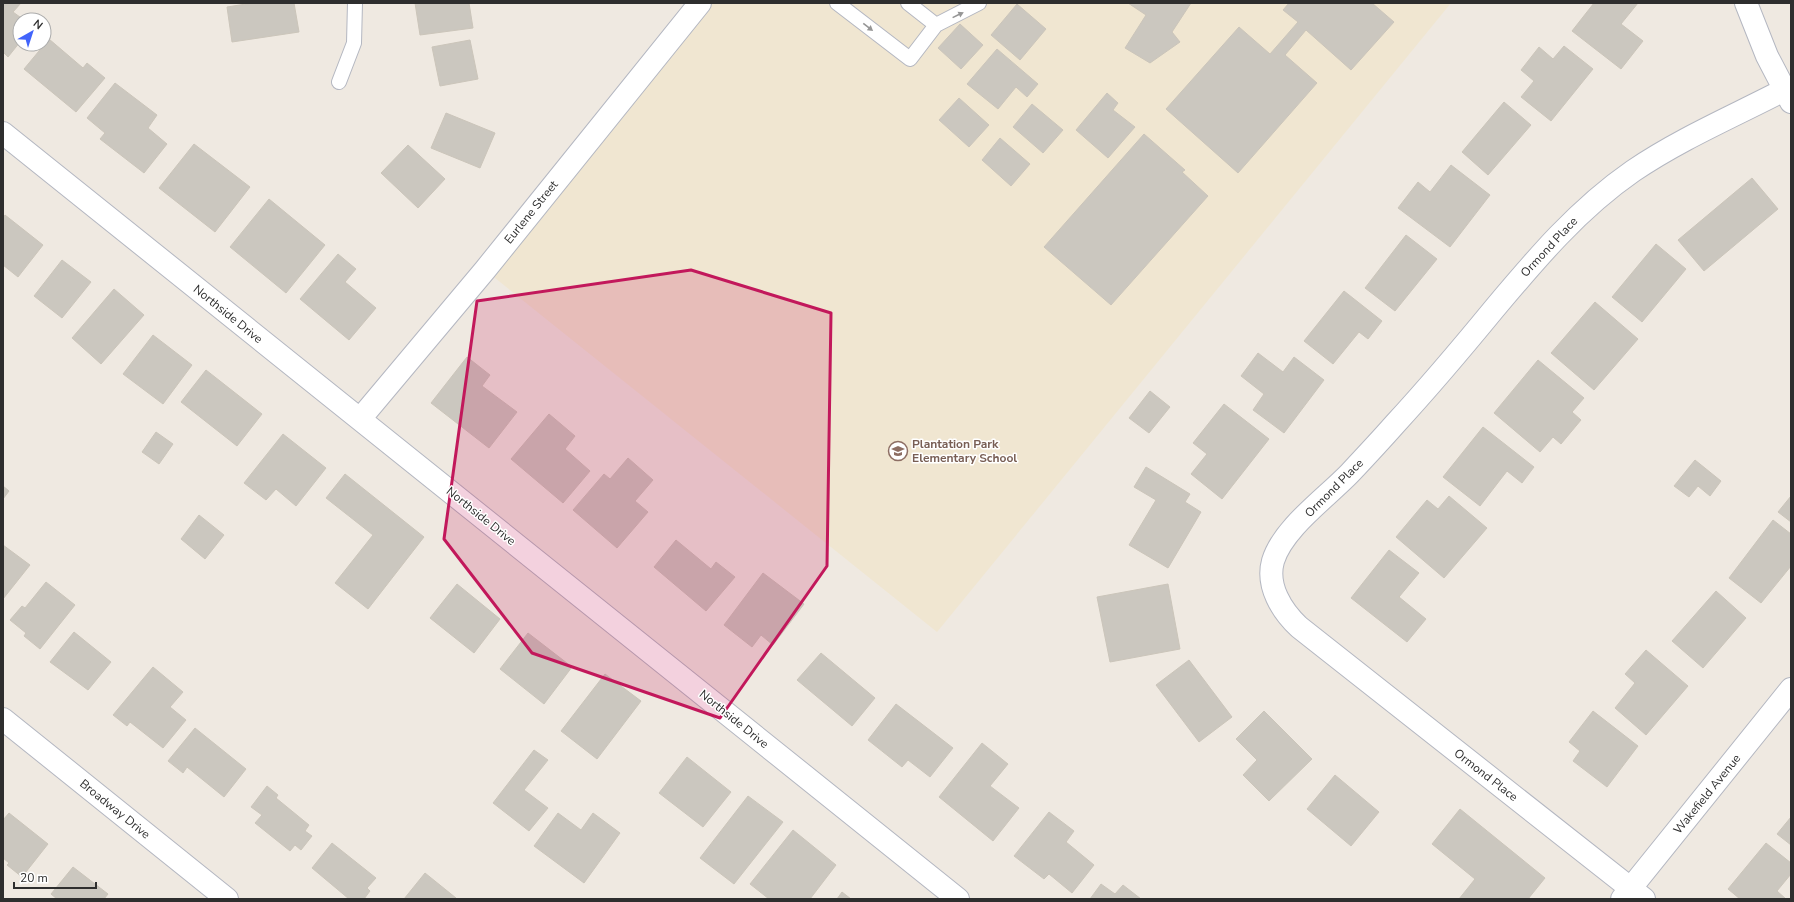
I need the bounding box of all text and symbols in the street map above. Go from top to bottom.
north arrow [12,12,52,52]
one-way arrow [952,12,964,18]
text: N [30,16,46,33]
one-way arrow [862,23,873,31]
street label: Eurlene Street [501,176,562,247]
street label: Ormond Place [1517,214,1581,280]
street label: Northside Drive [190,281,266,347]
place label: Plantation Park Elementary School [912,436,1017,466]
school or university icon: Plantation Park Elementary School [887,440,909,462]
street label: Ormond Place [1301,455,1367,521]
street label: Northside Drive [443,483,519,549]
street label: Northside Drive [696,686,772,752]
street label: Ormond Place [1451,745,1521,805]
street label: Wakefield Avenue [1670,751,1744,837]
street label: Broadway Drive [76,776,154,842]
scale bar [14,864,96,890]
text: 20 m [20,870,48,886]

